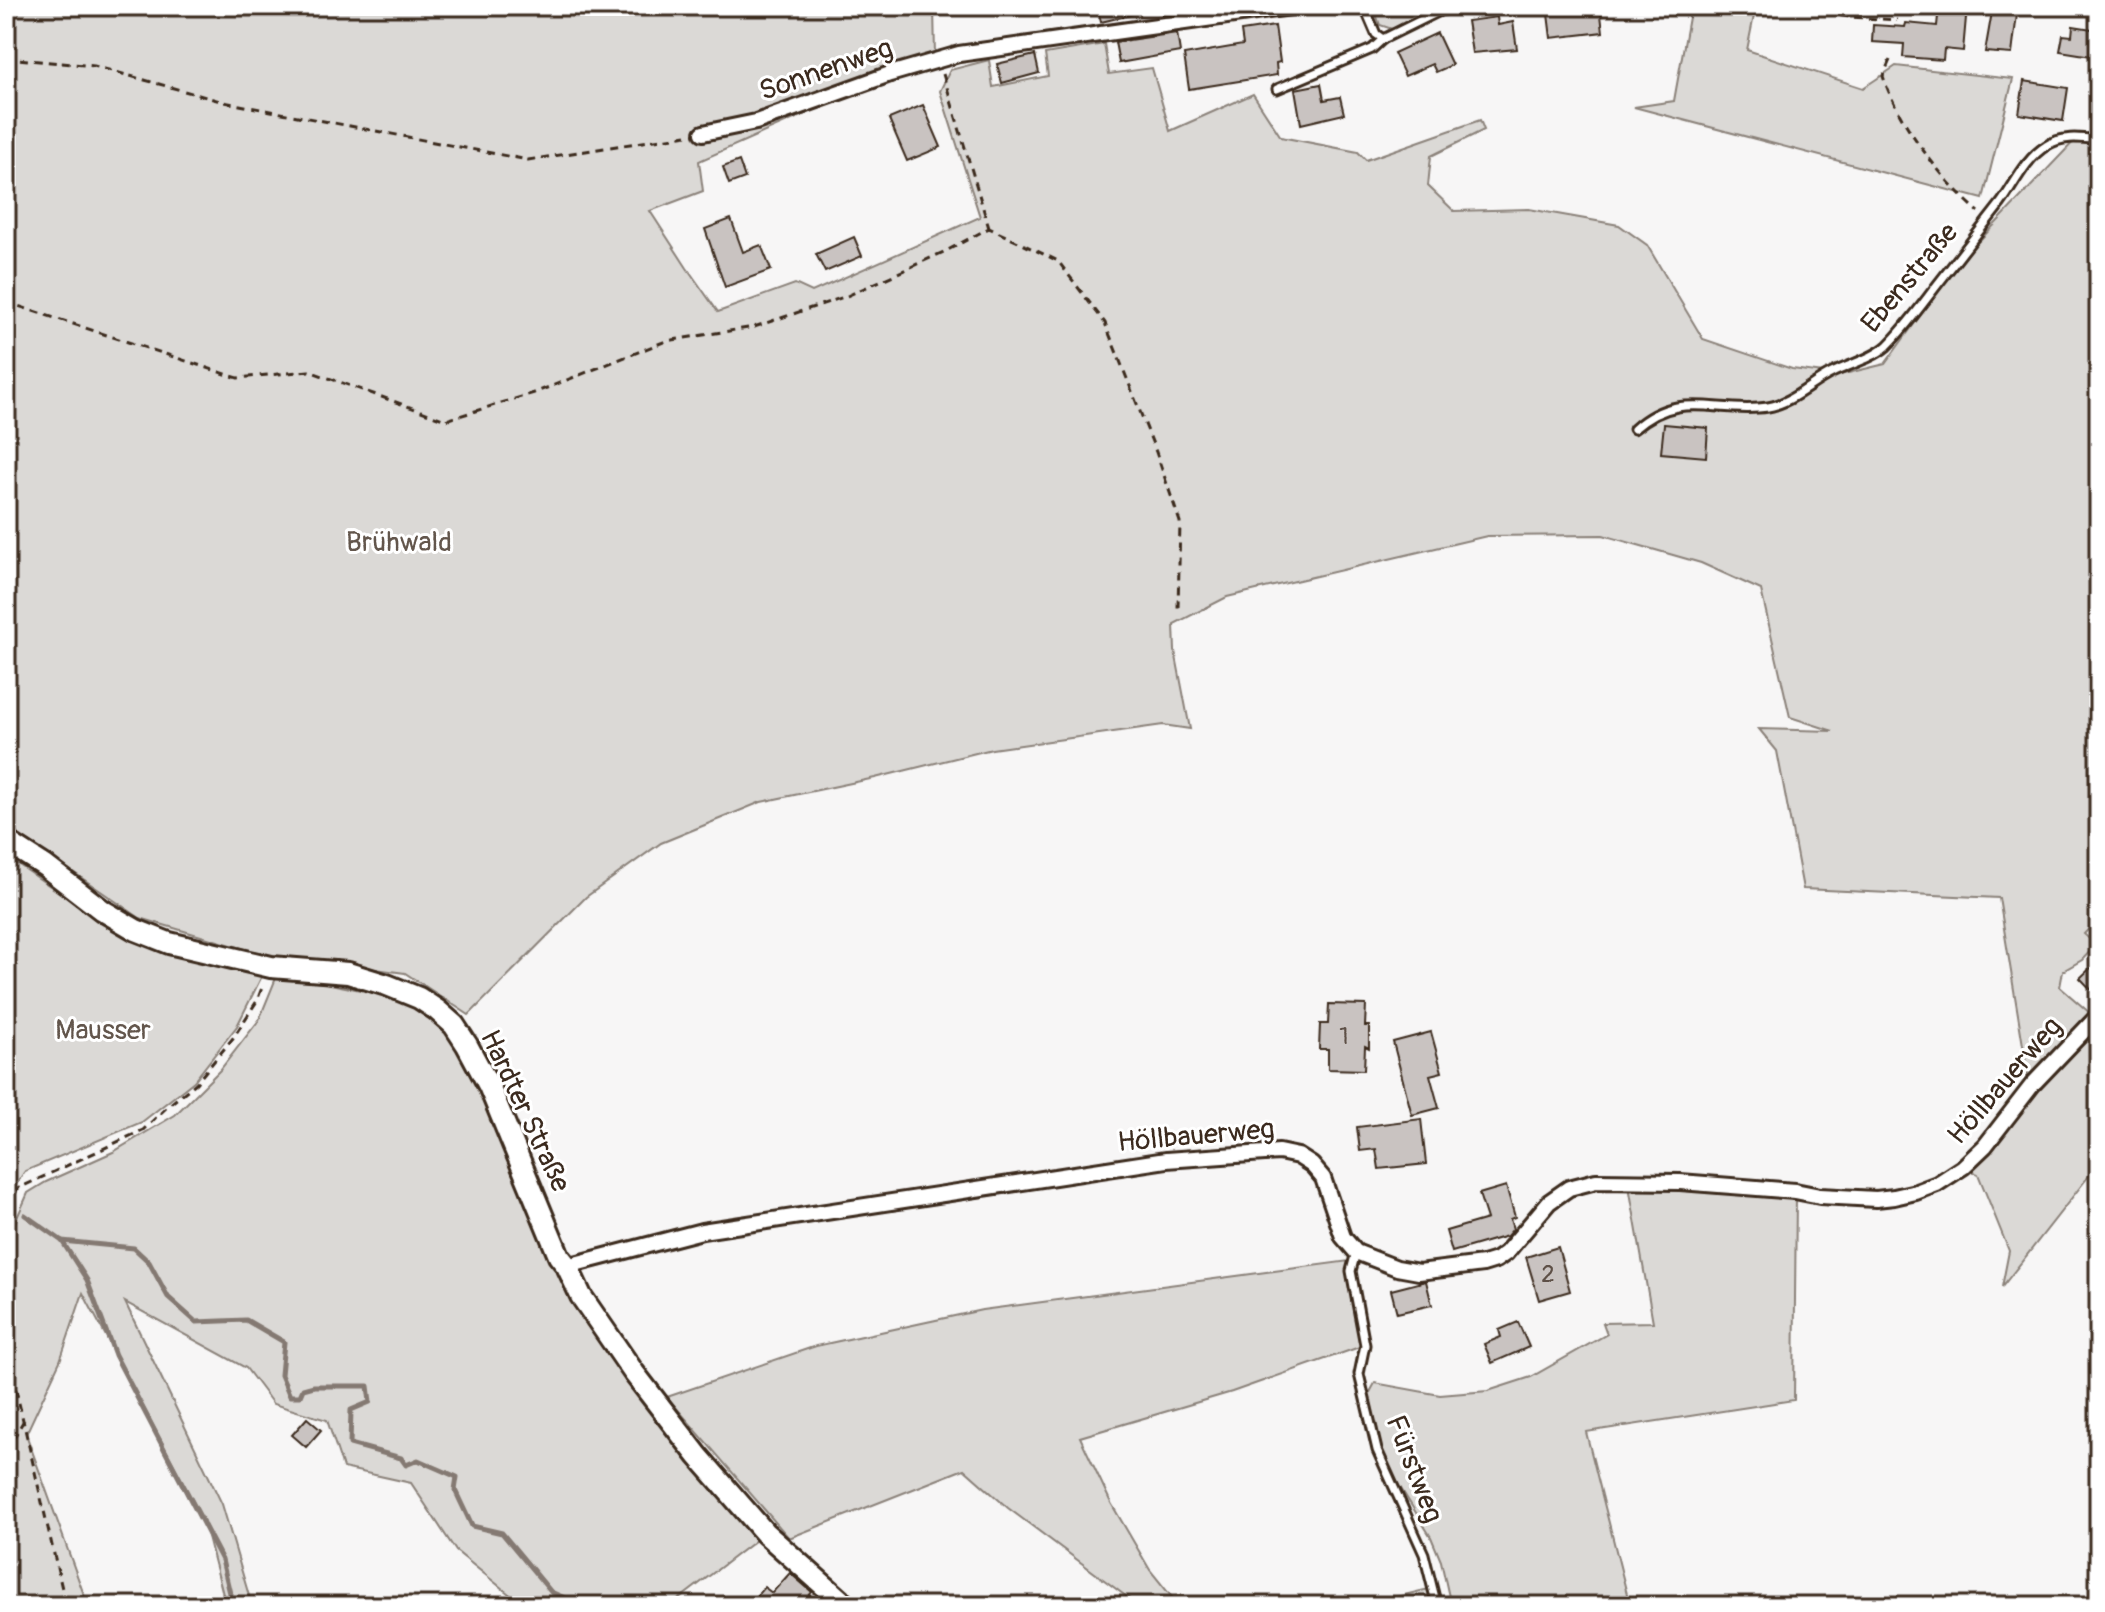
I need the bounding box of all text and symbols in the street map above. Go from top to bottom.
street label: Sonnenweg [755,31,897,109]
street label: Ebenstraße [1854,216,1966,340]
park label: Brühwald [346,525,452,560]
street label: Höllbauerweg [1940,1010,2070,1152]
park label: Mausser [55,1013,151,1048]
house number: 1 [1339,1022,1349,1051]
street label: Hardter Straße [472,1024,578,1198]
street label: Höllbauerweg [1116,1112,1276,1160]
house number: 2 [1541,1260,1555,1289]
street label: Fürstweg [1378,1410,1450,1528]

